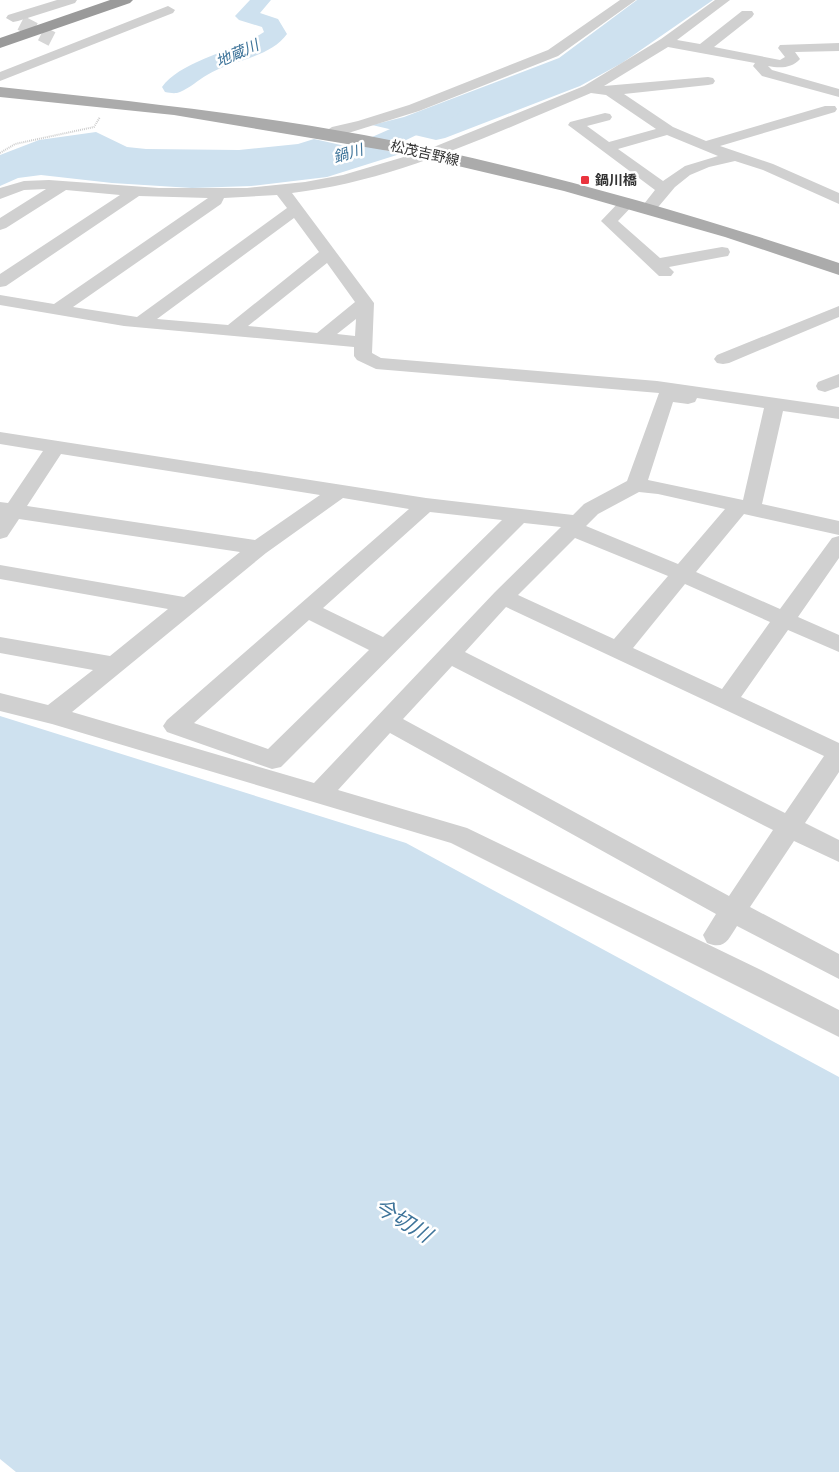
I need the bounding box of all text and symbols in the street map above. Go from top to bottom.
water label: 地蔵川 [213,35,263,70]
street label: 松茂吉野線 [389,137,461,169]
water label: 鍋川 [331,140,367,165]
place label: 鍋川橋 [595,172,637,188]
marker: 鍋川橋 [579,174,591,186]
water label: 今切川 [370,1193,438,1248]

